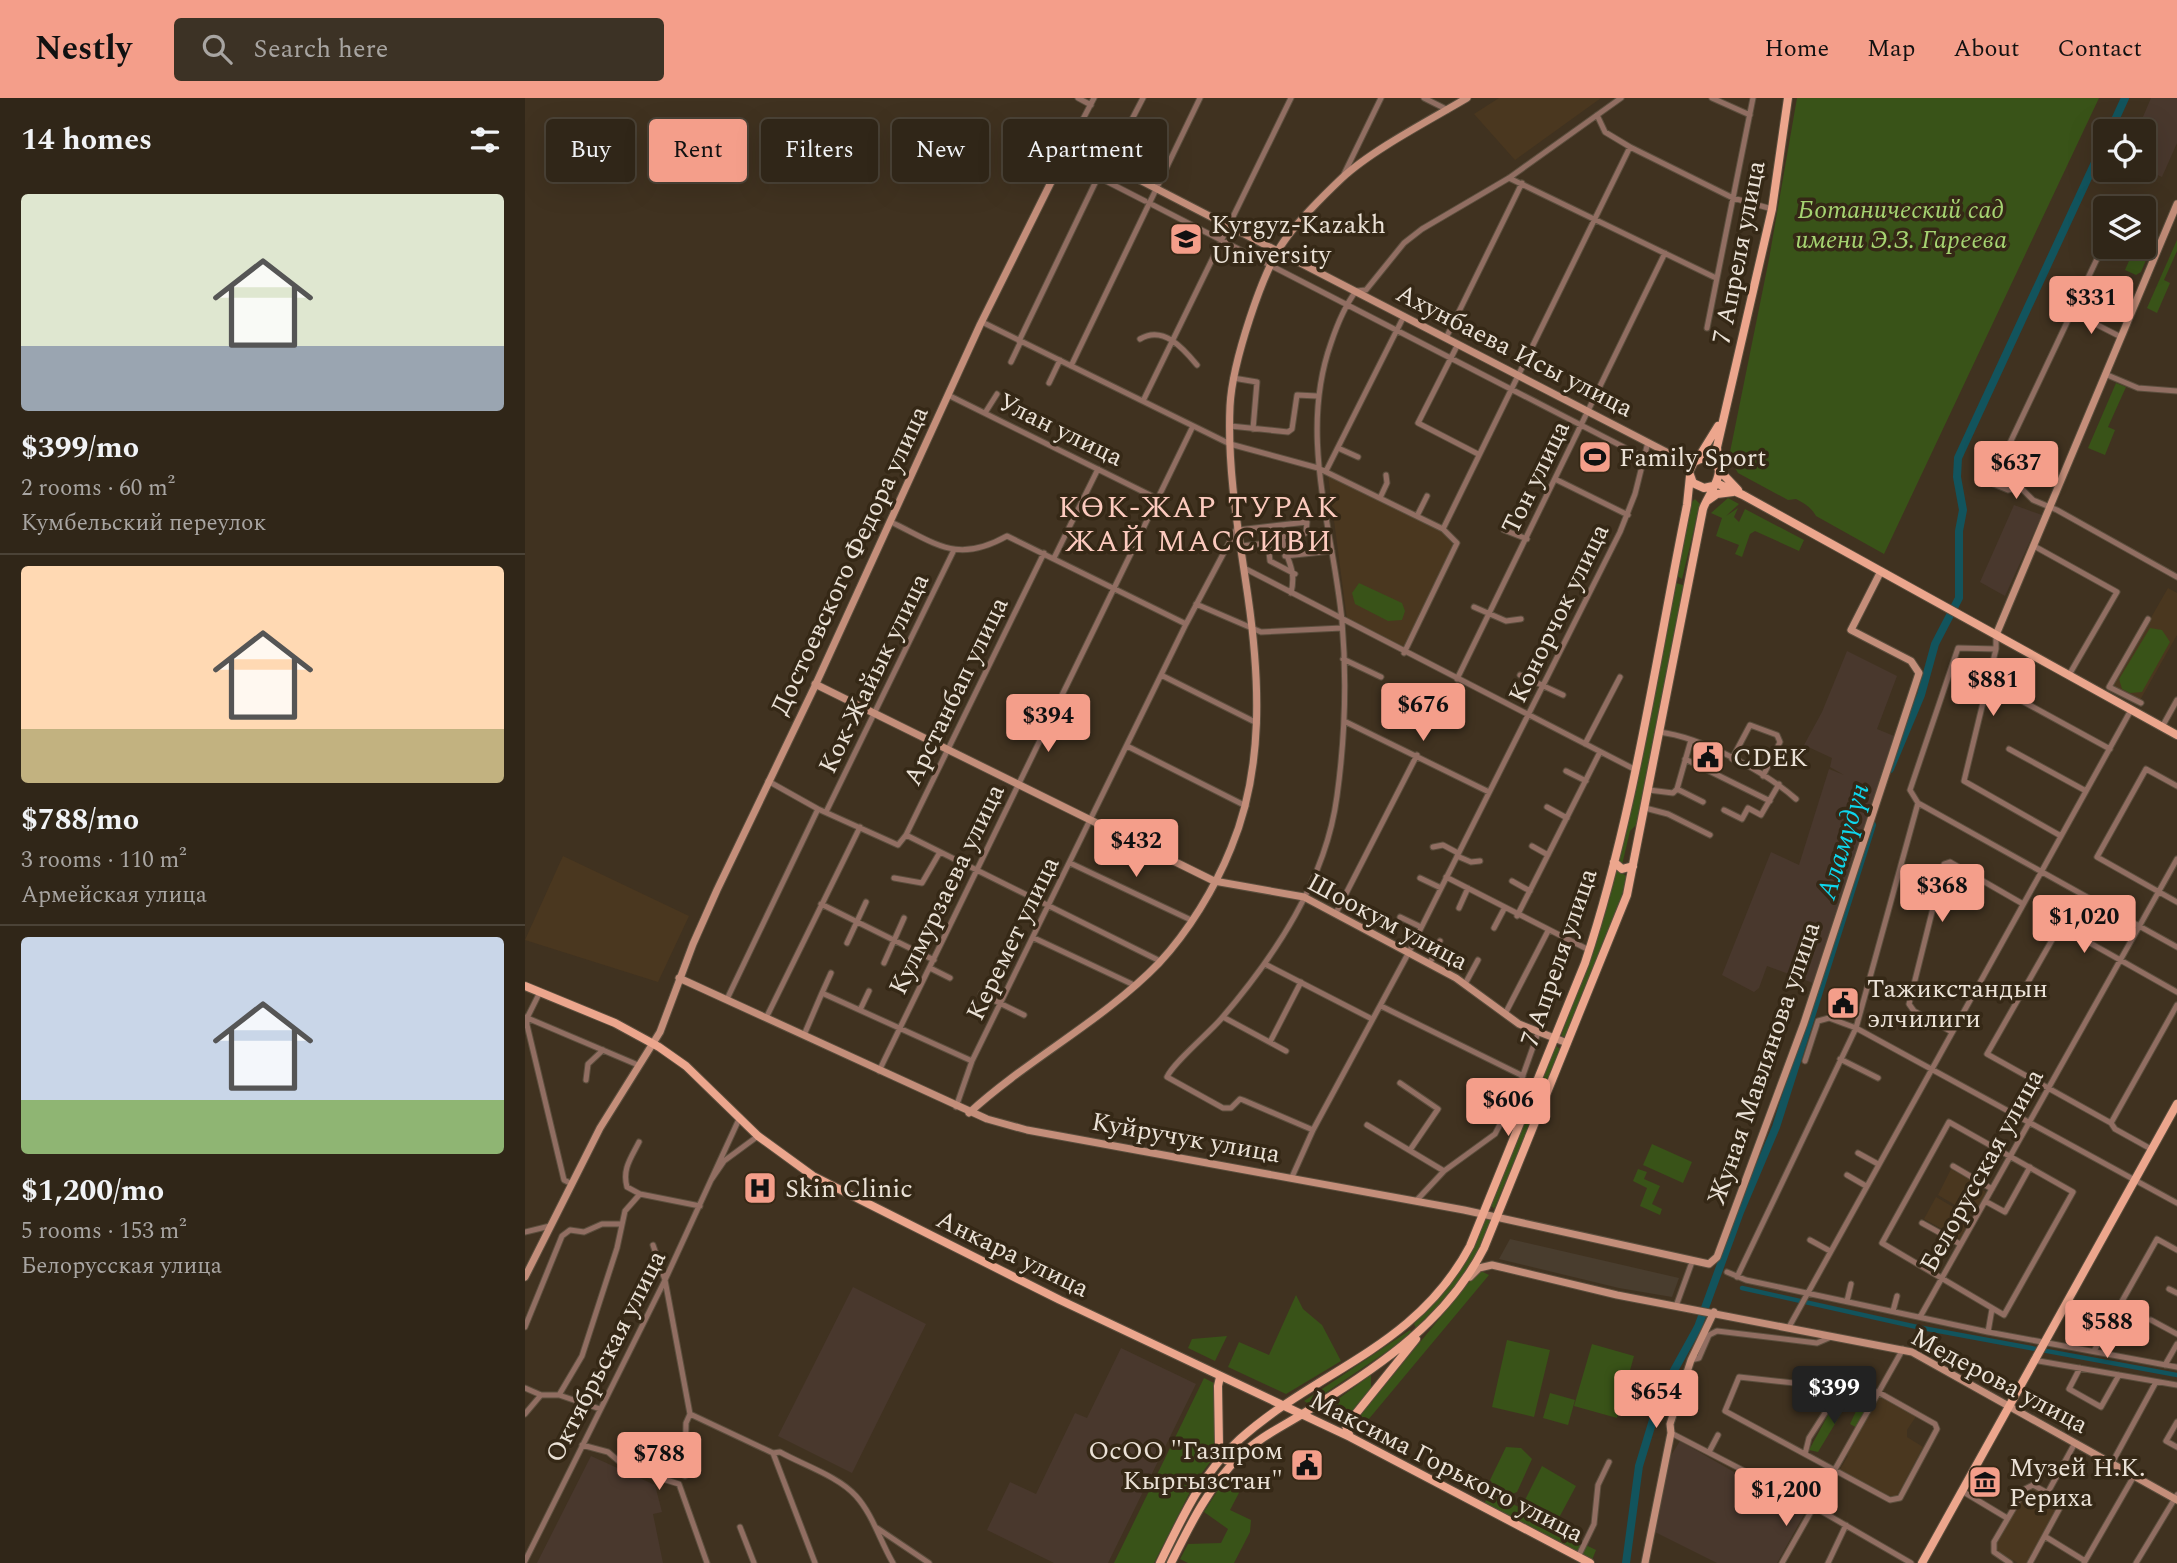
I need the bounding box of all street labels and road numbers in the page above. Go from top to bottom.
street label: 7 Апреля улица [1702,157,1776,347]
street label: Ахунбаева Исы улица [1389,274,1640,428]
street label: Улан улица [991,382,1130,478]
street label: Достоевского Федора улица [760,399,939,722]
street label: Тон улица [1491,414,1581,541]
street label: Конорчок улица [1498,517,1620,710]
street label: Кок-Жайык улица [808,566,940,780]
street label: Арстанбап улица [893,590,1019,793]
street label: Кулмурзаева улица [878,777,1016,1002]
street label: Керемет улица [956,849,1070,1027]
street label: Шоокум улица [1300,863,1476,981]
street label: 7 Апреля улица [1510,863,1608,1052]
street label: Жуная Мавлянова улица [1697,916,1831,1210]
street label: Белорусская улица [1909,1061,2055,1280]
street label: Куйручук улица [1088,1102,1284,1174]
street label: Анкара улица [929,1200,1096,1308]
street label: Октябрьская улица [535,1243,677,1470]
street label: Медерова улица [1904,1317,2096,1445]
street label: Максима Горького улица [1302,1380,1591,1554]

